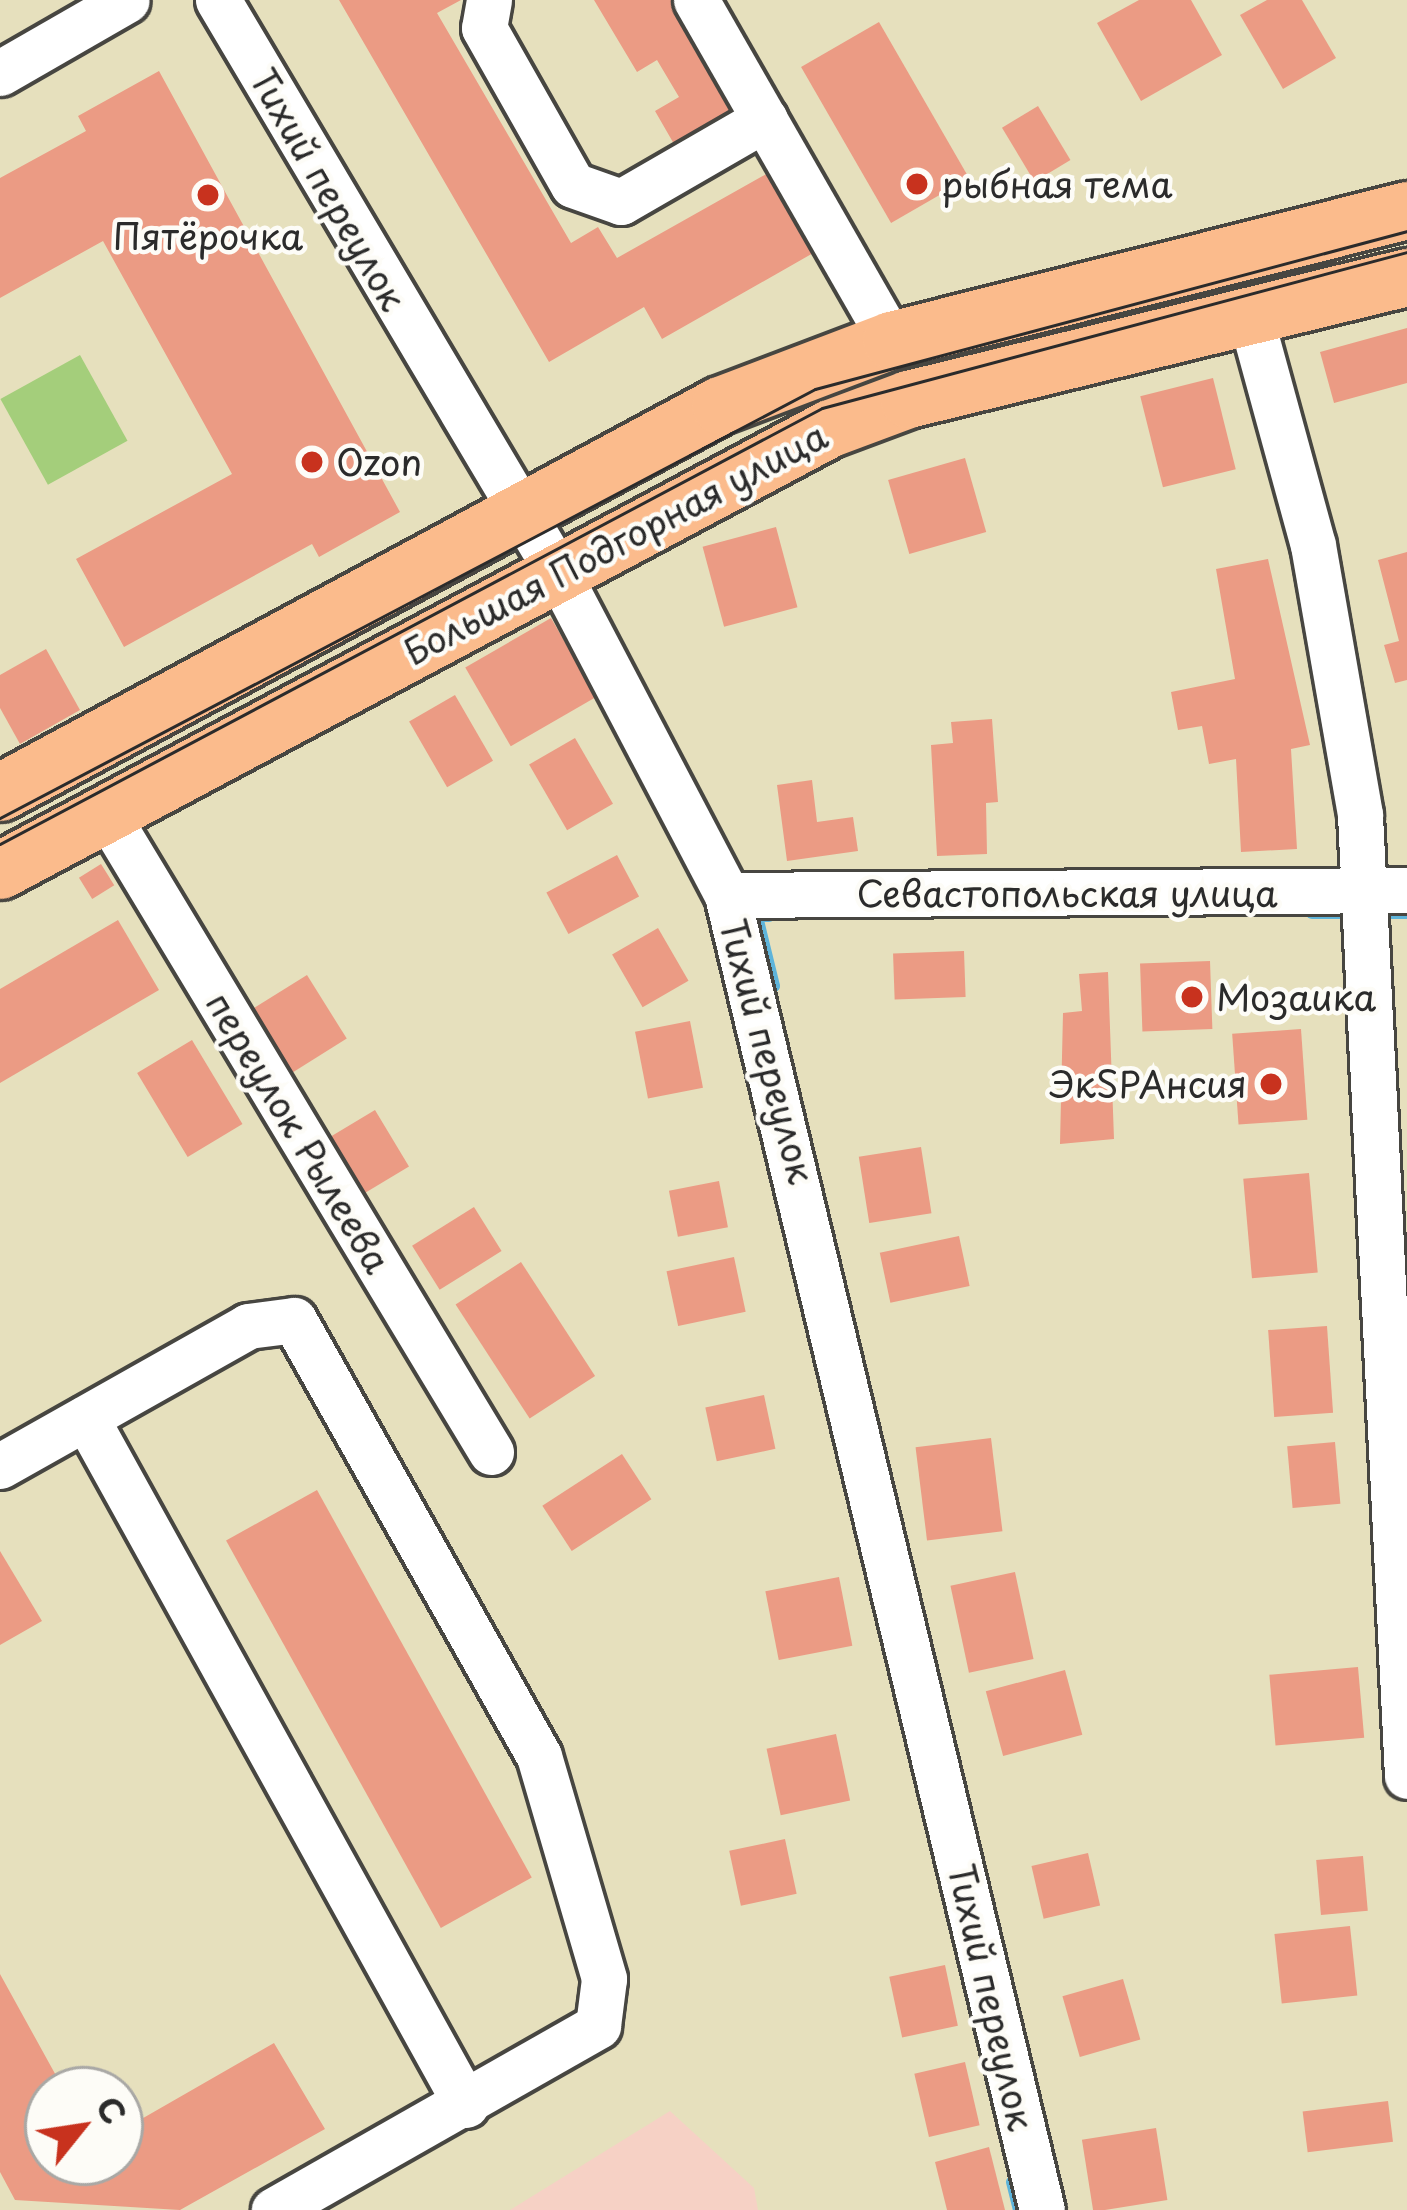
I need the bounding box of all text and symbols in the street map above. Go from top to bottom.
street label: Тихий переулок [242,60,416,318]
place label: рыбная тема [941,162,1174,206]
marker: рыбная тема [904,171,930,197]
marker: Пятёрочка [195,182,221,208]
place label: Пятёрочка [113,214,303,258]
street label: Большая Подгорная улица [395,412,835,674]
place label: Ozon [336,440,422,484]
marker: Ozon [299,449,325,475]
street label: Севастопольская улица [855,871,1279,915]
street label: Тихий переулок [712,914,824,1188]
place label: Мозаика [1216,975,1376,1019]
street label: переулок Рылеева [198,983,400,1281]
marker: Мозаика [1179,984,1205,1010]
place label: ЭкSPAнсия [1050,1062,1247,1106]
marker: ЭкSPAнсия [1258,1071,1284,1097]
street label: Тихий переулок [940,1859,1044,2135]
north arrow [24,2066,144,2186]
text: С [85,2086,140,2133]

